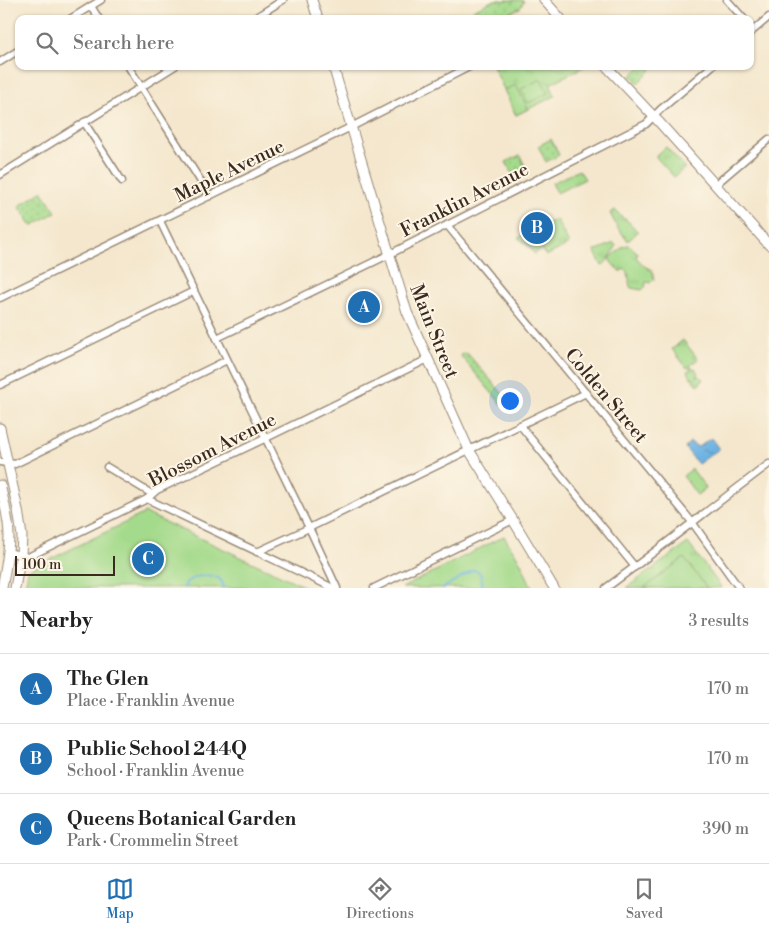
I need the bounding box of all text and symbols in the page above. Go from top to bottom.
search box [15,15,754,70]
icon: search [33,29,61,57]
text: Search here [73,31,174,55]
street label: Maple Avenue [171,134,288,208]
street label: Franklin Avenue [396,157,533,243]
pin: B [521,209,553,247]
street label: Main Street [404,281,464,382]
pin: A [348,288,380,326]
street label: Colden Street [560,343,653,448]
your location [497,388,523,414]
street label: Blossom Avenue [144,407,280,493]
pin: C [132,540,164,578]
scale bar [15,553,115,576]
text: 100 m [22,556,61,574]
text: Nearby [20,608,93,634]
text: 3 results [688,611,749,631]
text: The Glen [67,667,149,691]
text: A [30,679,42,699]
text: 170 m [707,679,749,699]
text: Place · Franklin Avenue [67,691,235,711]
text: Public School 244Q [67,737,247,761]
text: B [30,749,42,769]
text: 170 m [707,749,749,769]
text: School · Franklin Avenue [67,761,244,781]
text: Queens Botanical Garden [67,807,296,831]
text: C [30,819,42,839]
text: 390 m [703,819,749,839]
text: Park · Crommelin Street [67,831,239,851]
tab: Map [106,875,134,923]
tab: Directions [346,875,414,923]
tab: Saved [626,875,663,923]

